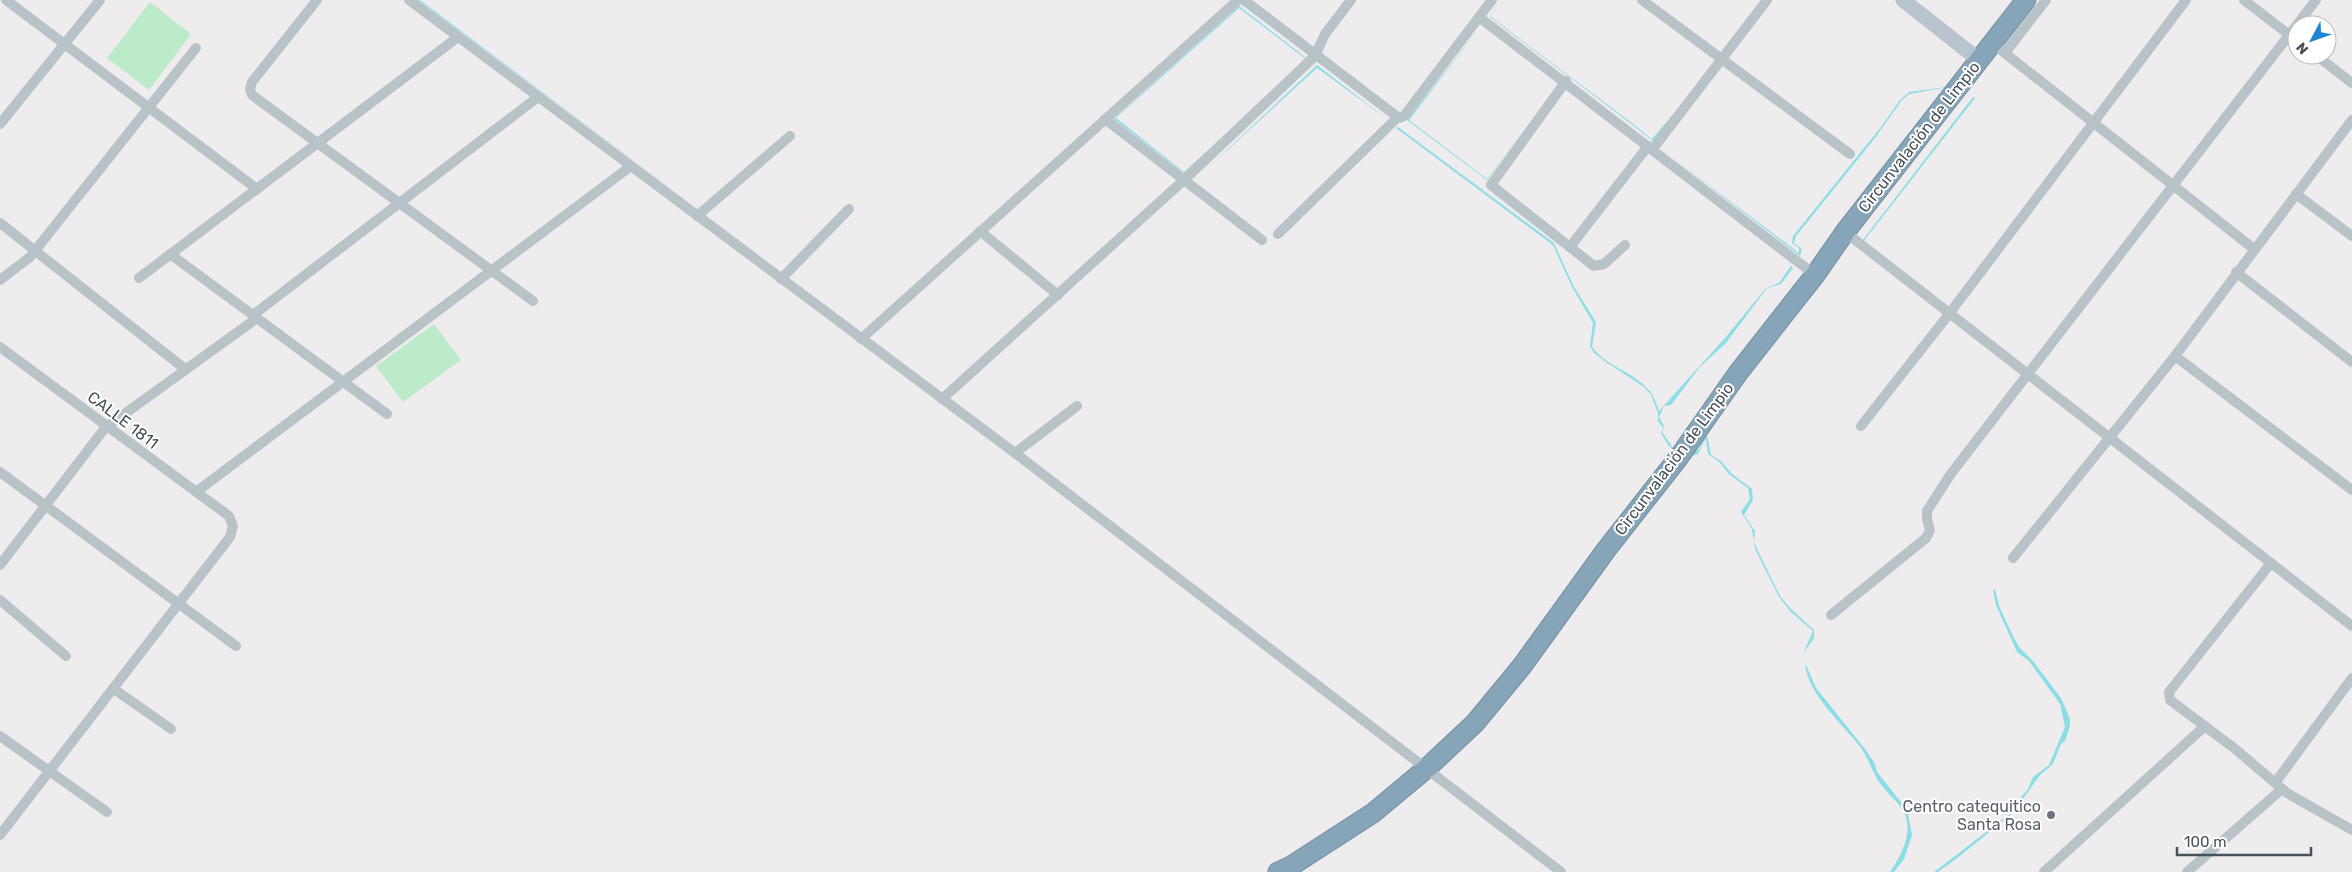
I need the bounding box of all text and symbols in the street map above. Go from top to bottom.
north arrow [2287,15,2337,65]
text: N [2293,39,2312,58]
street label: Circunvalación de Limpio [1854,58,1984,216]
street label: Circunvalación de Limpio [1610,379,1738,539]
street label: CALLE 1811 [84,387,162,453]
place label: Centro catequitico Santa Rosa [1903,797,2041,834]
marker: Centro catequitico Santa Rosa [2045,809,2057,821]
scale bar [2177,824,2311,856]
text: 100 m [2184,833,2226,851]

